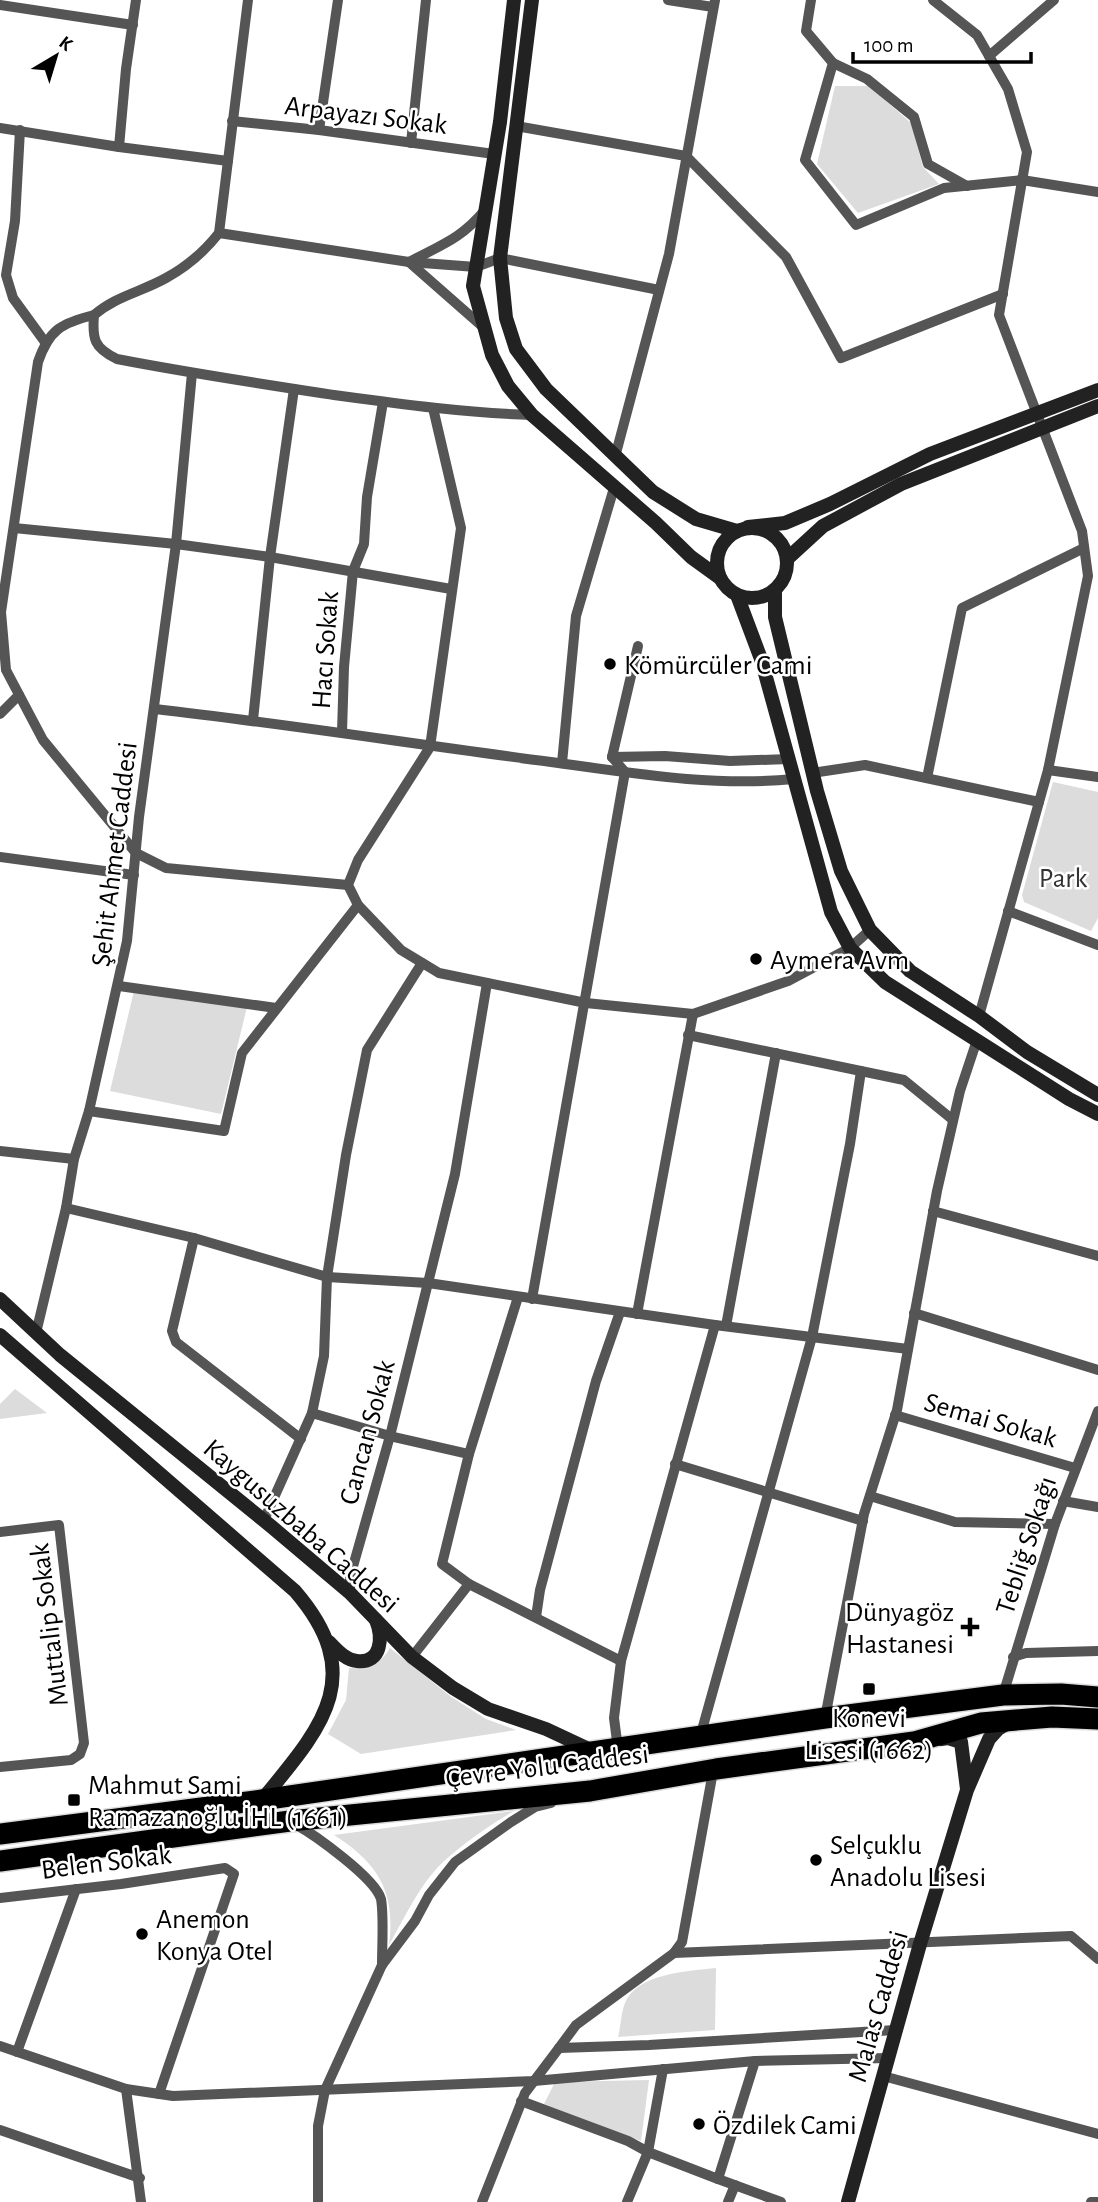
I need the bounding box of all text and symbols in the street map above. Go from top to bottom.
north arrow [21,21,91,91]
scale bar [853,21,1032,65]
text: K [55,33,76,55]
text: 100 m [864,35,914,56]
street label: Arpayazı Sokak [283,92,449,140]
street label: Hacı Sokak [308,590,344,710]
place label: Kömürcüler Cami [624,652,813,680]
marker: Kömürcüler Cami [602,656,618,672]
street label: Şehit Ahmet Caddesi [87,740,143,968]
park label: Park [1039,865,1087,893]
place label: Aymera Avm [770,947,909,975]
marker: Aymera Avm [748,951,764,967]
street label: Cancan Sokak [335,1357,401,1508]
street label: Semai Sokak [921,1389,1060,1453]
street label: Kaygusuzbaba Caddesi [198,1434,404,1619]
street label: Tebliğ Sokağı [991,1473,1062,1618]
street label: Muttalip Sokak [26,1542,74,1708]
place label: Dünyagöz Hastanesi [845,1599,954,1659]
marker: Dünyagöz Hastanesi [960,1617,980,1637]
marker: Konevi Lisesi (1662) [861,1681,877,1697]
place label: Konevi Lisesi (1662) [805,1705,933,1765]
street label: Çevre Yolu Caddesi [444,1741,650,1793]
place label: Mahmut Sami Ramazanoğlu İHL (1661) [88,1772,348,1832]
marker: Mahmut Sami Ramazanoğlu İHL (1661) [66,1792,82,1808]
place label: Selçuklu Anadolu Lisesi [830,1832,986,1892]
street label: Belen Sokak [40,1841,173,1885]
marker: Selçuklu Anadolu Lisesi [808,1852,824,1868]
place label: Anemon Konya Otel [156,1906,273,1966]
marker: Anemon Konya Otel [134,1926,150,1942]
street label: Malas Caddesi [844,1928,914,2085]
place label: Özdilek Cami [713,2110,857,2140]
marker: Özdilek Cami [691,2116,707,2132]

